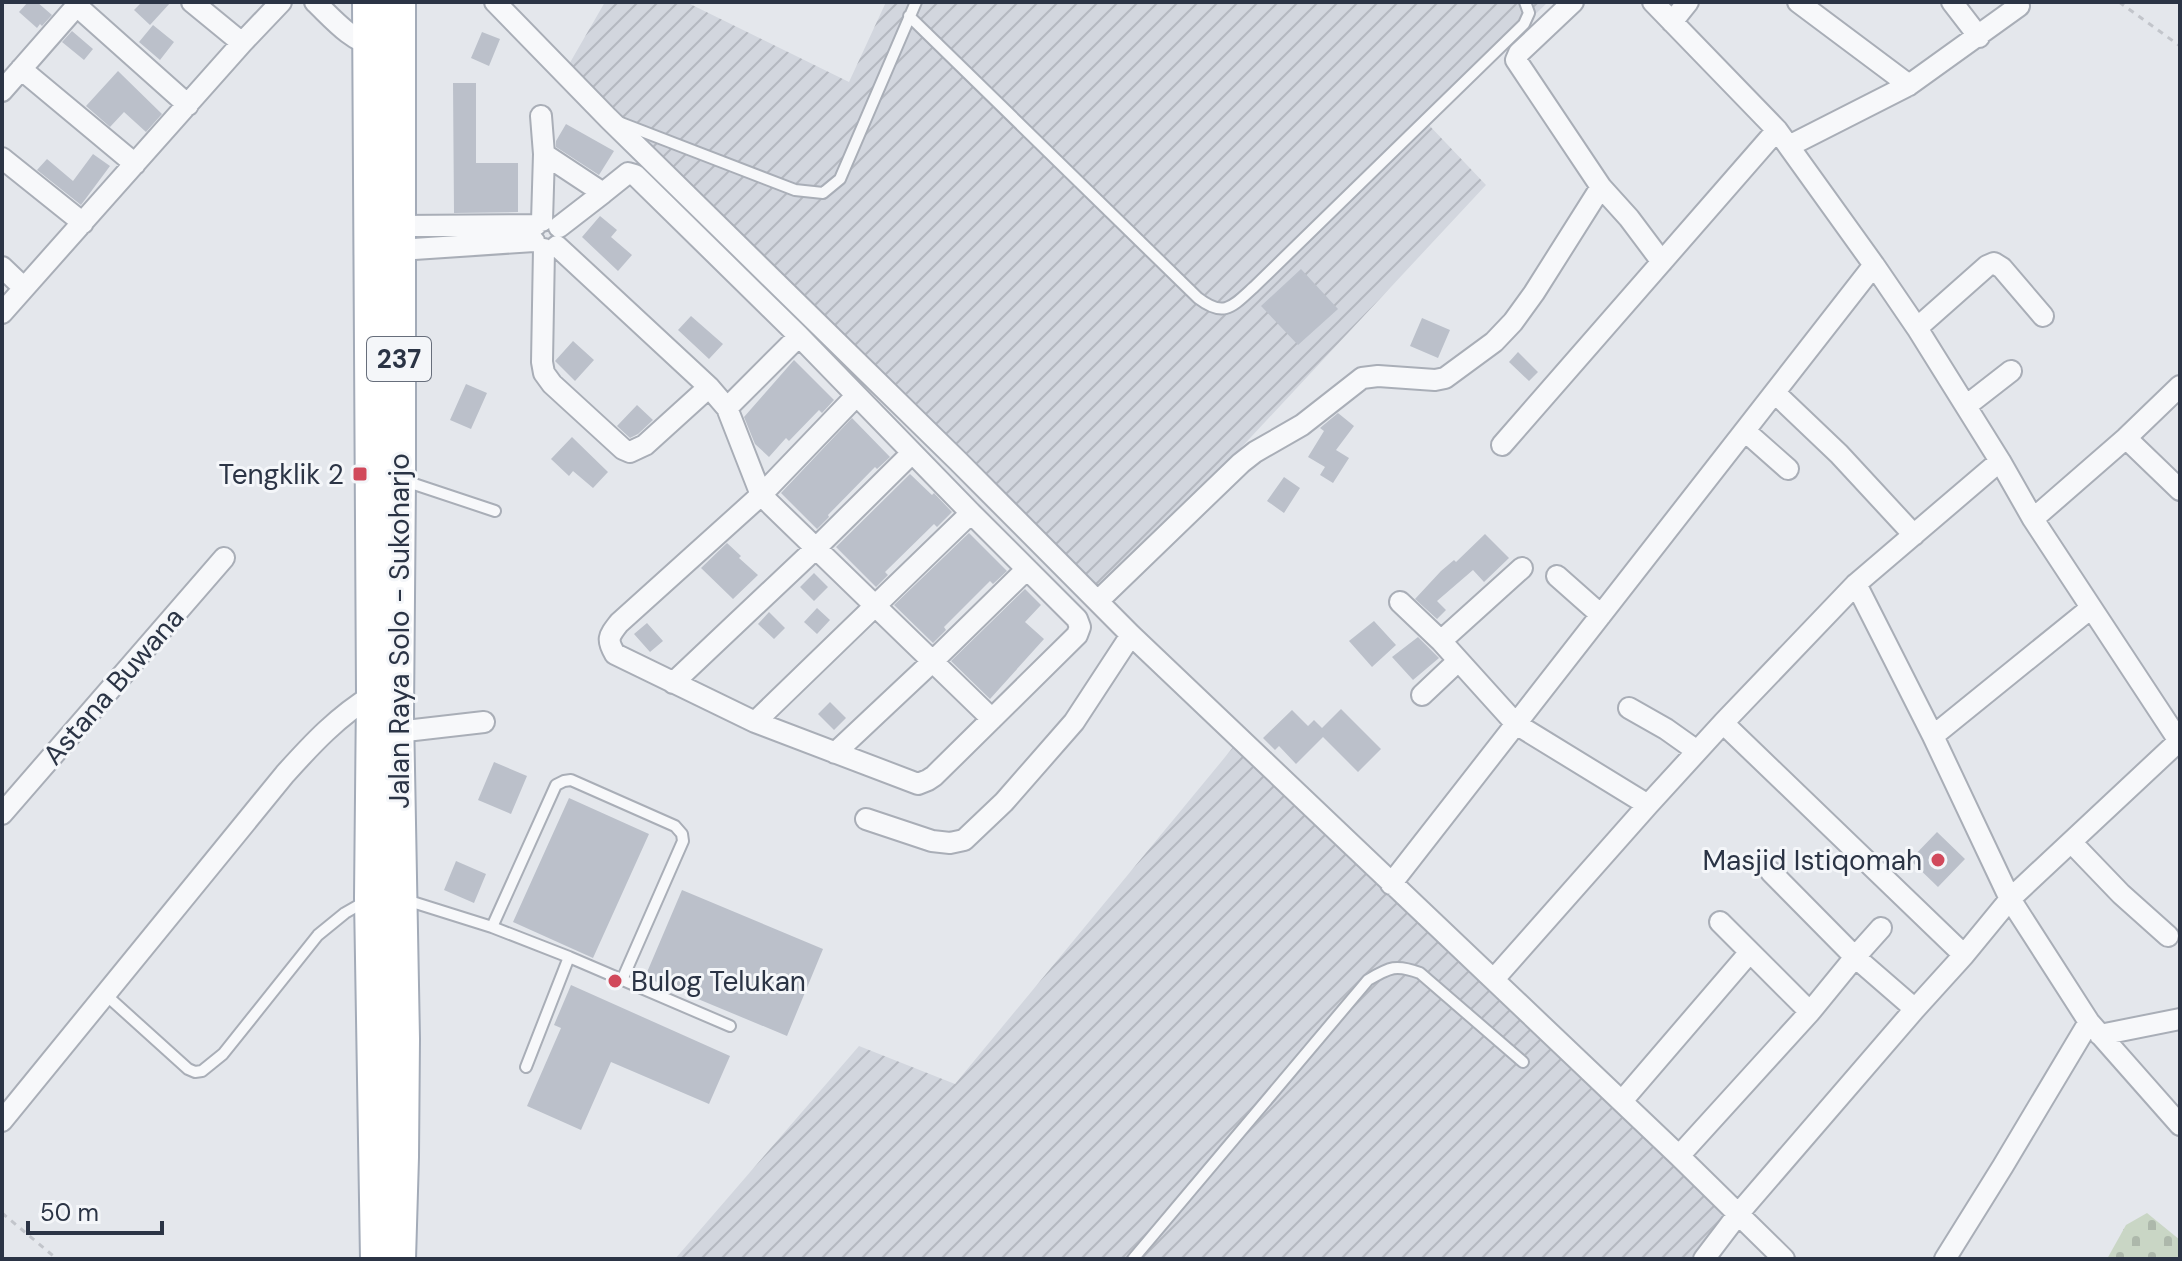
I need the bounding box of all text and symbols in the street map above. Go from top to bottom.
road number: 237 [367,337,431,381]
street label: Jalan Raya Solo - Sukoharjo [381,453,418,809]
place label: Tengklik 2 [218,456,344,493]
marker: Tengklik 2 [351,465,369,483]
street label: Astana Buwana [35,600,192,773]
place label: Masjid Istiqomah [1703,842,1922,879]
marker: Masjid Istiqomah [1929,851,1947,869]
place label: Bulog Telukan [631,963,806,1000]
marker: Bulog Telukan [606,972,624,990]
scale bar [28,1185,162,1235]
text: 50 m [40,1197,99,1228]

